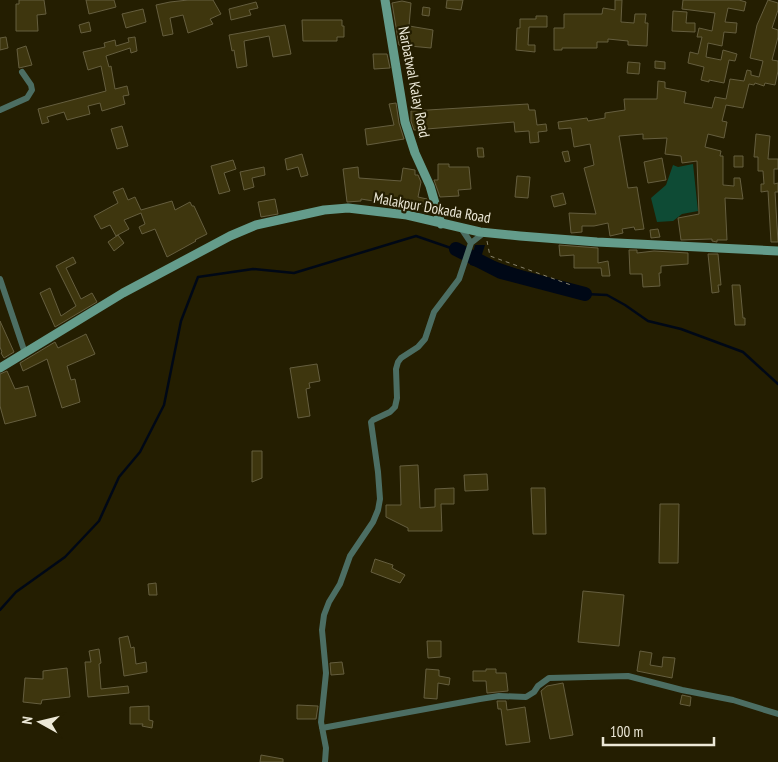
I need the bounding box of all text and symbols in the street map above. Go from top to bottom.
street label: Narbatwal Kalay Road [394,25,435,139]
street label: Malakpur Dokada Road [372,188,492,227]
north arrow [15,697,65,747]
scale bar [603,714,714,746]
text: N [18,715,37,725]
text: 100 m [610,722,643,741]

